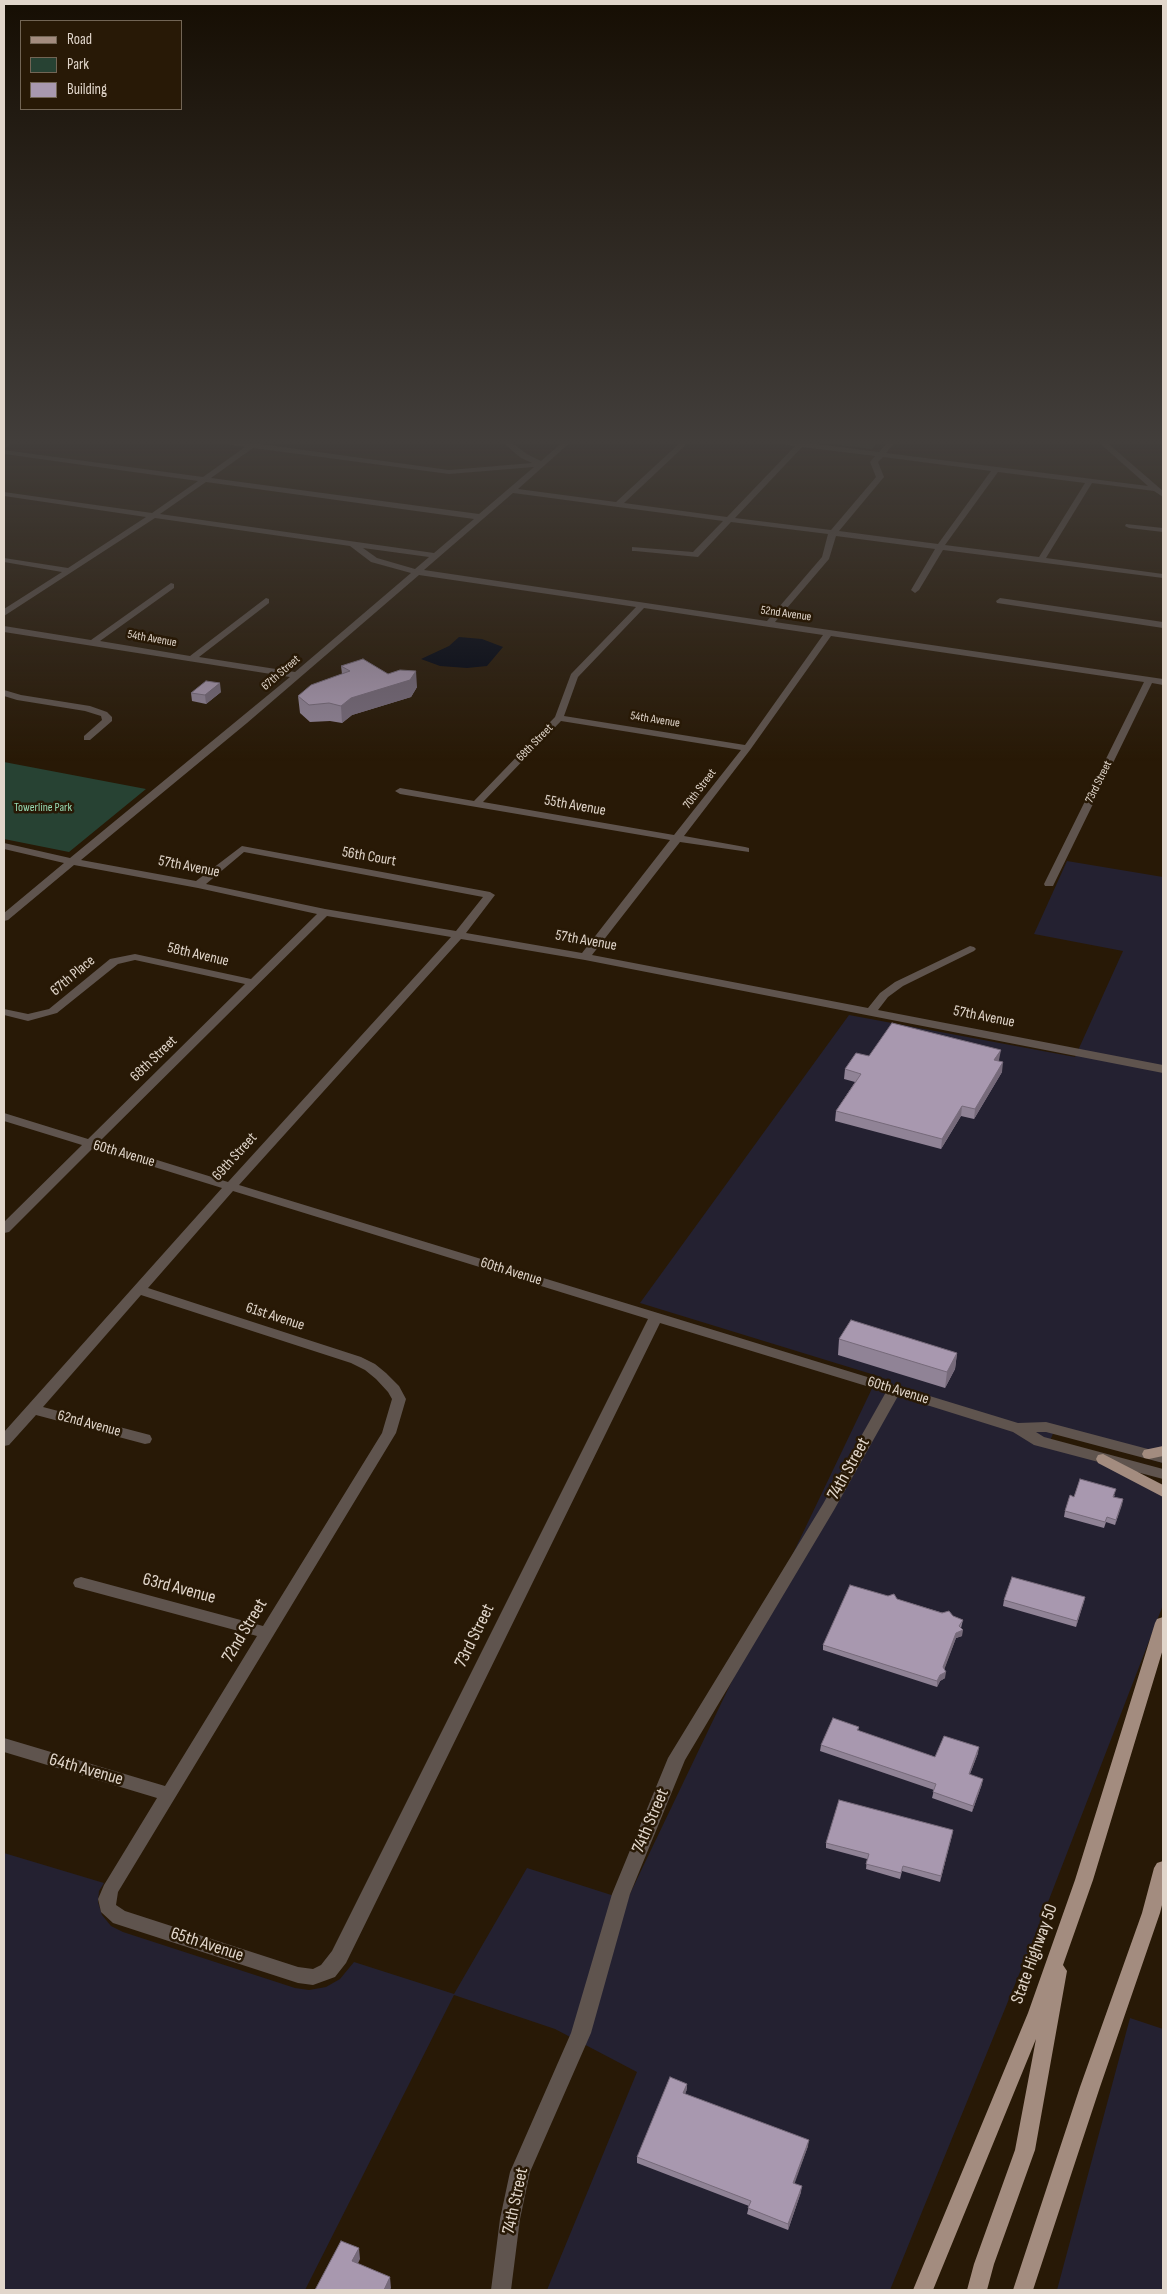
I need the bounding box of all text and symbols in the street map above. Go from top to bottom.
legend [20,20,182,110]
text: Road [67,30,92,49]
text: Park [67,55,89,74]
text: Building [67,80,107,99]
street label: 52nd Avenue [760,603,812,625]
street label: 54th Avenue [126,628,178,650]
street label: 67th Street [259,652,303,694]
street label: 54th Avenue [629,709,681,731]
street label: 68th Street [514,721,556,765]
street label: 73rd Street [1083,758,1115,806]
street label: 70th Street [680,766,720,812]
street label: 55th Avenue [543,792,607,820]
park label: Towerline Park [14,801,72,815]
street label: 56th Court [341,843,397,871]
street label: 57th Avenue [157,852,221,882]
street label: 57th Avenue [554,927,618,955]
street label: 58th Avenue [165,939,231,971]
street label: 67th Place [47,952,99,1000]
street label: 57th Avenue [952,1002,1016,1032]
street label: 68th Street [127,1032,181,1086]
street label: 69th Street [209,1129,261,1185]
street label: 60th Avenue [91,1137,157,1171]
street label: 60th Avenue [478,1254,544,1290]
street label: 61st Avenue [243,1299,307,1335]
street label: 60th Avenue [865,1373,931,1409]
street label: 62nd Avenue [55,1407,123,1441]
street label: 74th Street [823,1434,875,1504]
street label: 63rd Avenue [140,1569,218,1609]
street label: 72nd Street [218,1595,272,1667]
street label: 73rd Street [450,1601,500,1671]
street label: 64th Avenue [47,1749,125,1791]
street label: 74th Street [628,1786,674,1856]
street label: State Highway 50 [1007,1901,1063,2007]
street label: 65th Avenue [168,1923,246,1967]
street label: 74th Street [498,2166,534,2236]

